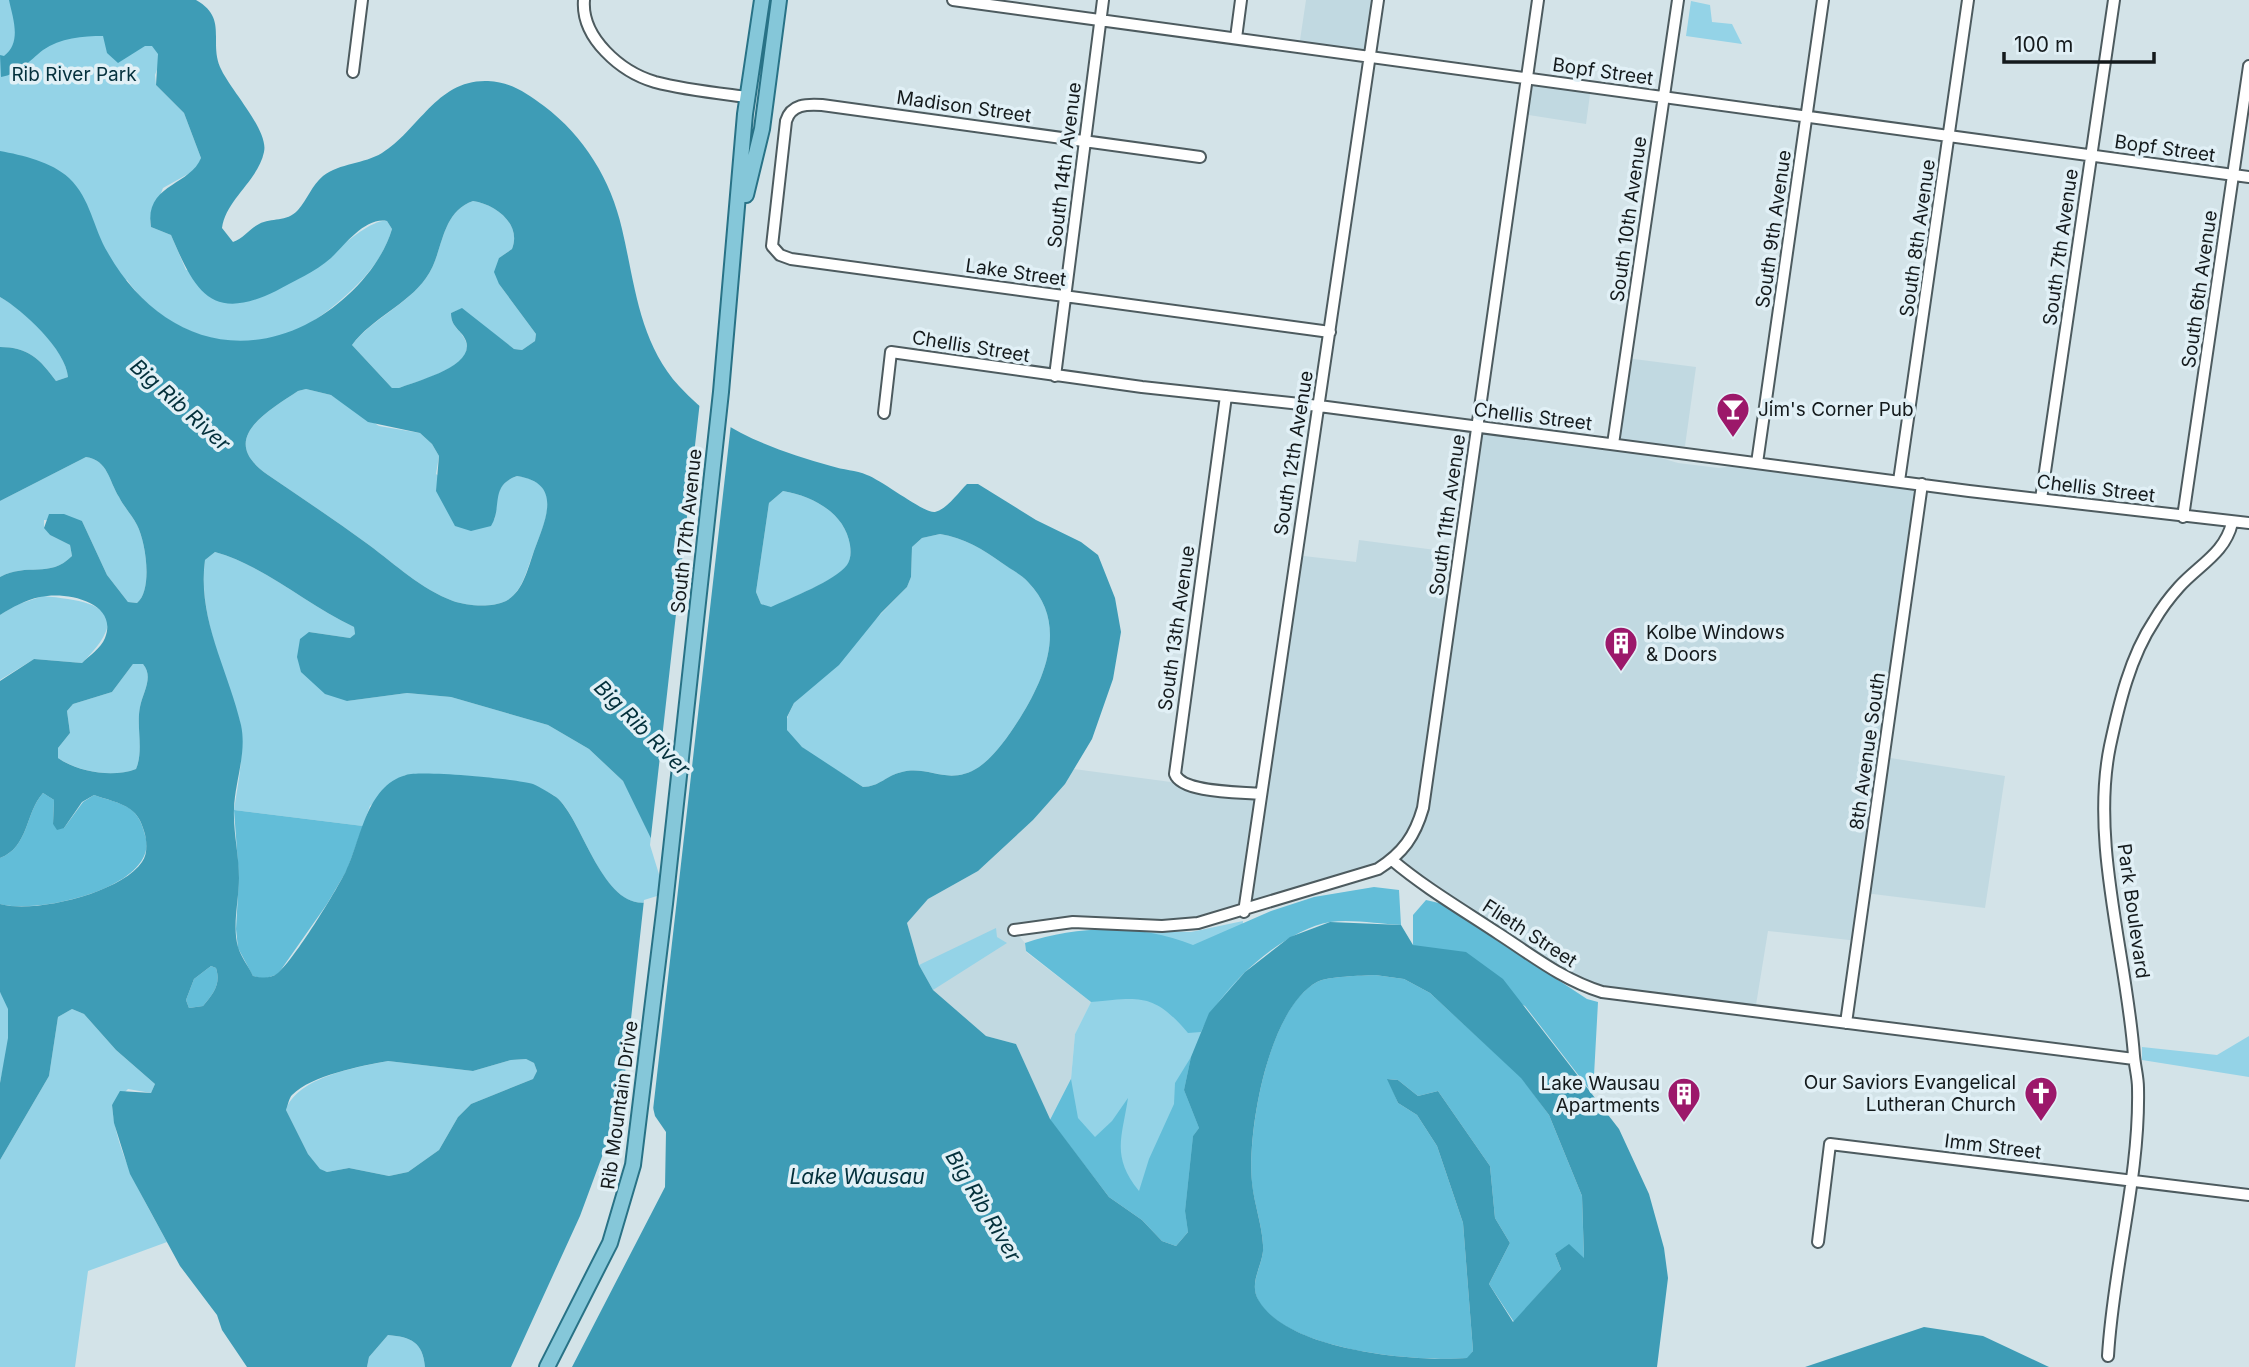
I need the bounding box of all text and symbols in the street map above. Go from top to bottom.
scale bar [2004,21,2154,65]
text: 100 m [2014,32,2073,57]
street label: Bopf Street [1551,53,1655,90]
park label: Rib River Park [11,63,137,86]
street label: South 14th Avenue [1043,81,1086,249]
street label: Madison Street [895,86,1033,127]
street label: Bopf Street [2113,130,2217,167]
street label: South 10th Avenue [1605,135,1652,303]
street label: South 9th Avenue [1751,149,1796,310]
street label: South 8th Avenue [1895,158,1940,318]
street label: South 7th Avenue [2038,167,2083,327]
street label: South 6th Avenue [2177,209,2222,369]
street label: Lake Street [964,254,1068,291]
street label: Chellis Street [910,326,1031,367]
water label: Big Rib River [126,354,236,456]
street label: South 12th Avenue [1269,369,1318,537]
bar icon: Jim's Corner Pub [1714,390,1752,439]
street label: Chellis Street [1472,398,1593,435]
place label: Jim's Corner Pub [1758,398,1914,421]
street label: South 11th Avenue [1425,433,1470,597]
street label: South 17th Avenue [666,447,707,615]
street label: Chellis Street [2035,470,2156,507]
street label: South 13th Avenue [1154,544,1199,712]
place label: Kolbe Windows & Doors [1646,621,1785,666]
building icon: Kolbe Windows & Doors [1602,624,1640,673]
street label: 8th Avenue South [1845,671,1890,831]
water label: Big Rib River [589,675,696,781]
street label: Park Boulevard [2113,842,2154,980]
street label: Flieth Street [1478,894,1581,972]
street label: Rib Mountain Drive [596,1019,643,1191]
place label: Our Saviors Evangelical Lutheran Church [1804,1071,2016,1116]
place label: Lake Wausau Apartments [1541,1072,1660,1117]
church icon: Our Saviors Evangelical Lutheran Church [2022,1074,2060,1123]
building icon: Lake Wausau Apartments [1665,1075,1703,1124]
street label: Imm Street [1943,1129,2043,1164]
water label: Big Rib River [941,1146,1027,1267]
water label: Lake Wausau [789,1164,925,1189]

